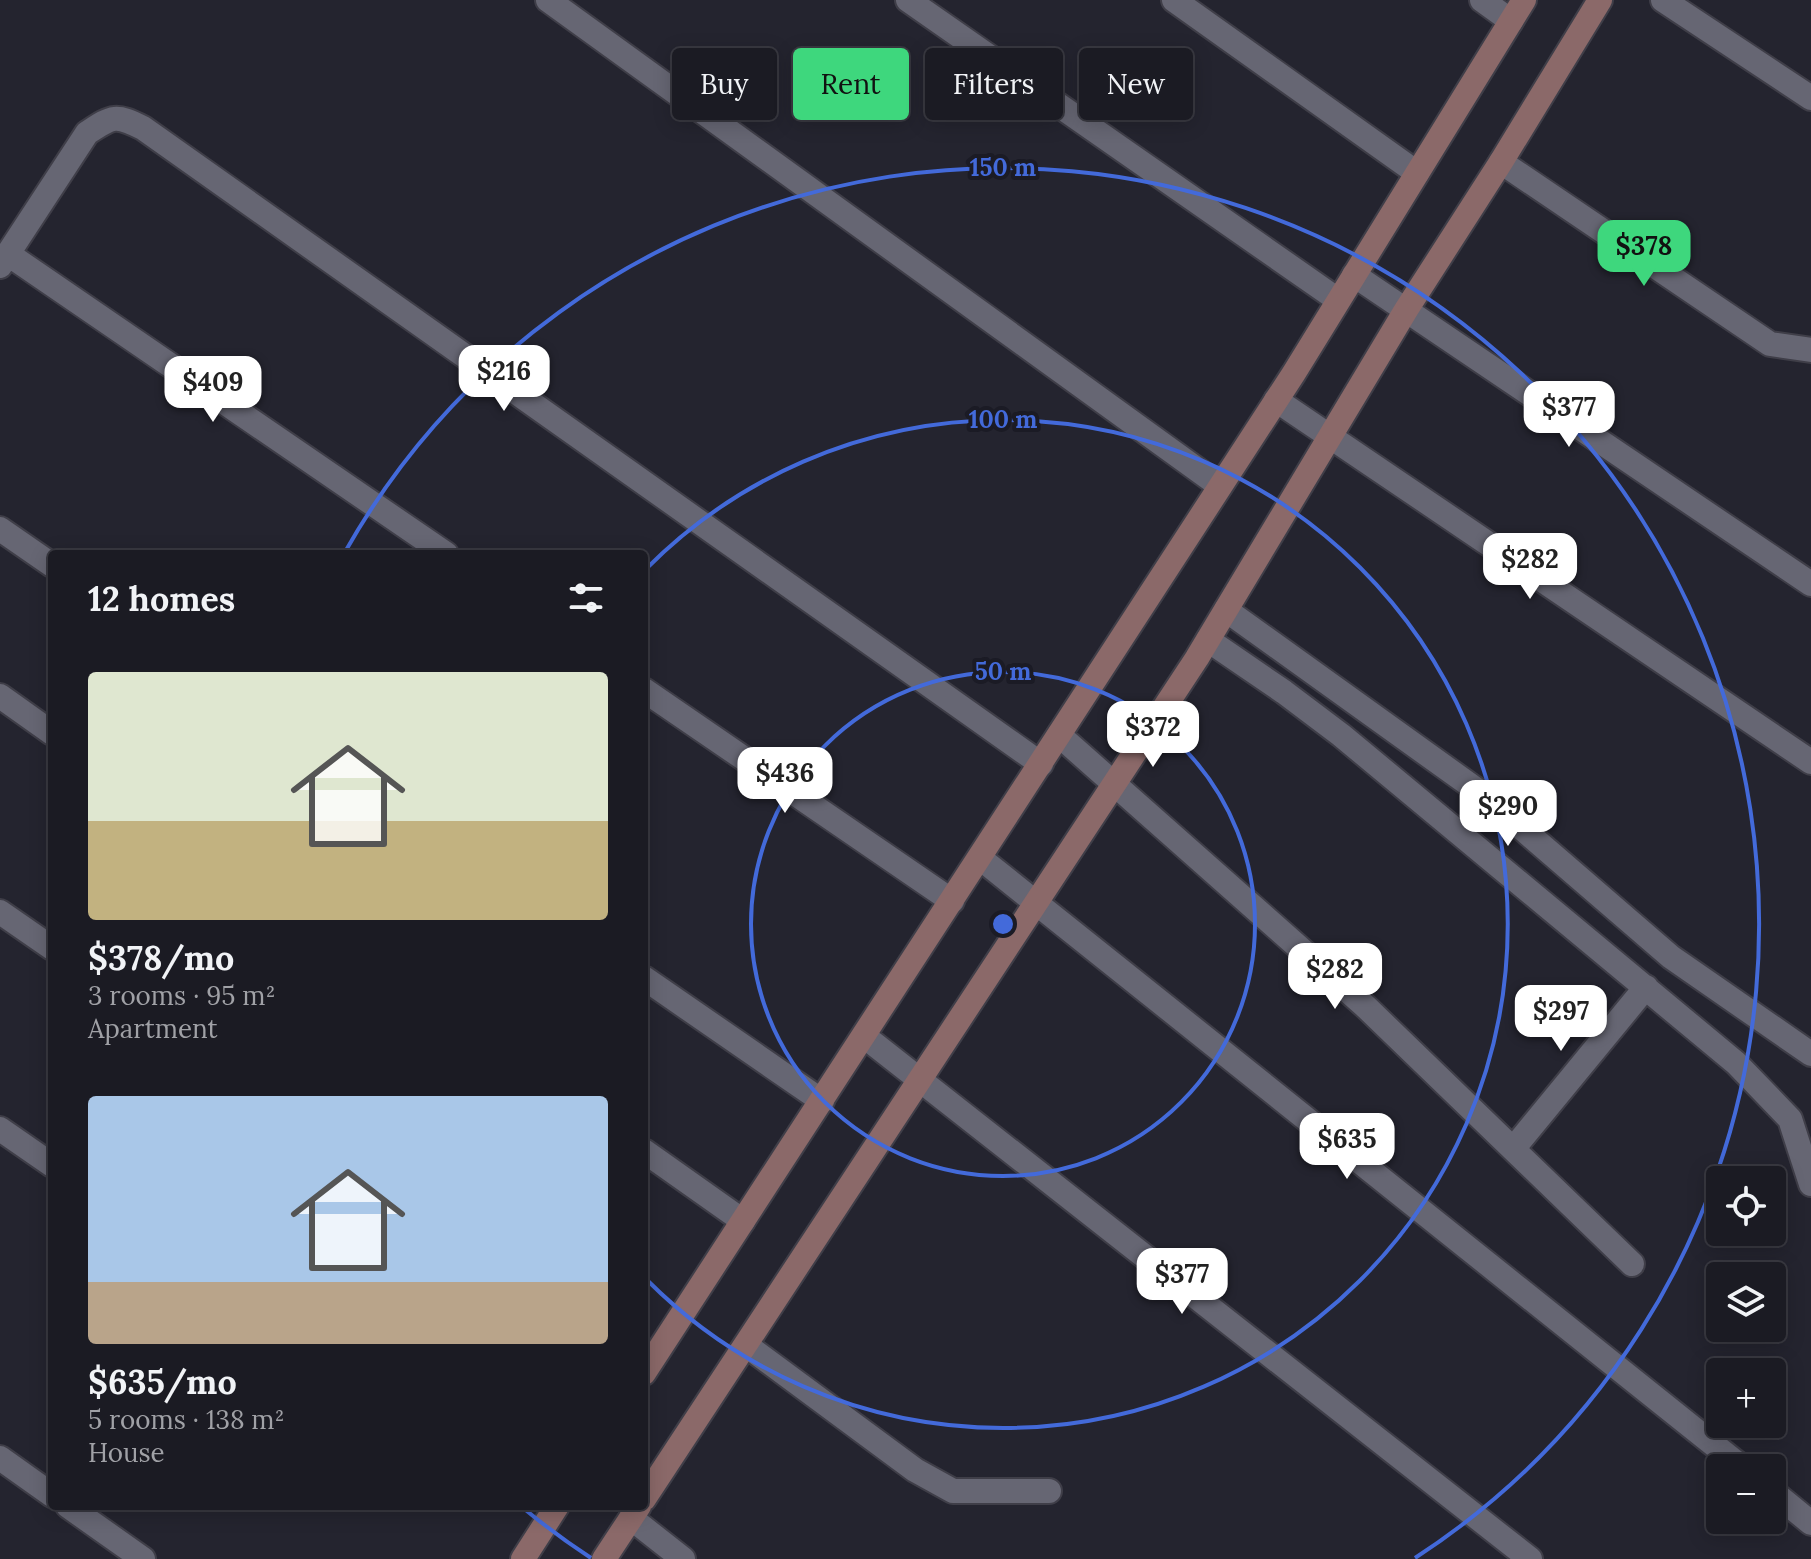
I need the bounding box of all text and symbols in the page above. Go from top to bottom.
chip: Buy [672,48,777,120]
chip: Rent [793,48,909,120]
chip: Filters [925,48,1063,120]
chip: New [1079,48,1193,120]
text: 150 m [970,152,1036,183]
pin: $378 [1597,220,1691,288]
text: $378 [1616,229,1672,262]
pin: $216 [457,345,551,413]
text: $216 [477,354,531,387]
pin: $409 [166,356,260,424]
text: $409 [182,365,244,398]
pin: $377 [1522,381,1616,449]
text: $377 [1542,390,1596,423]
text: 100 m [969,404,1037,435]
pin: $282 [1483,533,1577,601]
text: $282 [1501,542,1559,575]
icon: filters [564,576,608,620]
text: 12 homes [88,577,235,620]
text: 50 m [975,656,1031,687]
pin: $372 [1106,701,1200,769]
text: $372 [1125,710,1181,743]
icon: home [276,724,420,868]
pin: $436 [738,747,832,815]
text: $436 [755,756,815,789]
pin: $290 [1461,780,1555,848]
text: $290 [1478,789,1538,822]
centre of rings [989,910,1017,938]
text: $378/mo [88,936,234,979]
pin: $282 [1288,943,1382,1011]
text: $282 [1306,952,1364,985]
text: 3 rooms · 95 m² [88,979,276,1012]
pin: $297 [1514,985,1608,1053]
text: $297 [1533,994,1589,1027]
text: Apartment [88,1012,218,1045]
pin: $635 [1300,1113,1394,1181]
text: $635 [1318,1122,1376,1155]
icon: home [276,1148,420,1292]
map controls [1706,1166,1786,1534]
button: locate [1706,1166,1786,1246]
pin: $377 [1135,1248,1229,1316]
text: $377 [1155,1257,1209,1290]
button: layers [1706,1262,1786,1342]
button: + [1706,1358,1786,1438]
text: $635/mo [88,1360,237,1403]
text: 5 rooms · 138 m² [88,1403,285,1436]
text: House [88,1436,165,1469]
button: − [1706,1454,1786,1534]

